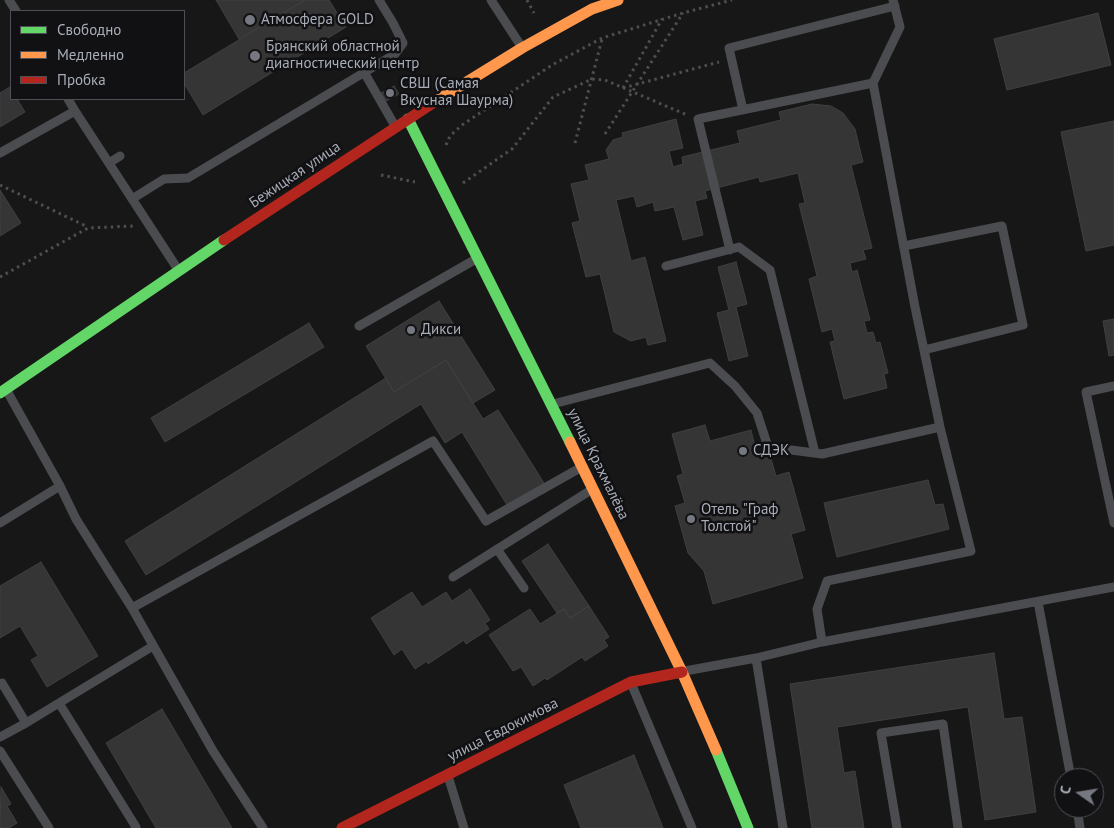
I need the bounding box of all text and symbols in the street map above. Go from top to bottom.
legend [10,10,185,100]
place label: Атмосфера GOLD [261,11,374,29]
marker: Атмосфера GOLD [243,13,257,27]
text: Свободно [57,20,121,39]
place label: Брянский областной диагностический центр [266,38,419,73]
text: Медленно [57,45,124,64]
marker: Брянский областной диагностический центр [248,49,262,63]
text: Пробка [57,70,106,89]
place label: СВШ (Самая Вкусная Шаурма) [400,75,513,110]
marker: СВШ (Самая Вкусная Шаурма) [384,87,396,99]
street label: Бежицкая улица [246,138,344,212]
place label: Дикси [421,321,461,339]
marker: Дикси [405,324,417,336]
street label: улица Крахмалёва [563,405,633,523]
place label: СДЭК [753,442,789,460]
marker: СДЭК [737,445,749,457]
place label: Отель "Граф Толстой" [701,501,779,536]
marker: Отель "Граф Толстой" [685,513,697,525]
street label: улица Евдокимова [445,694,561,766]
north arrow [1054,768,1104,818]
text: С [1056,784,1075,796]

